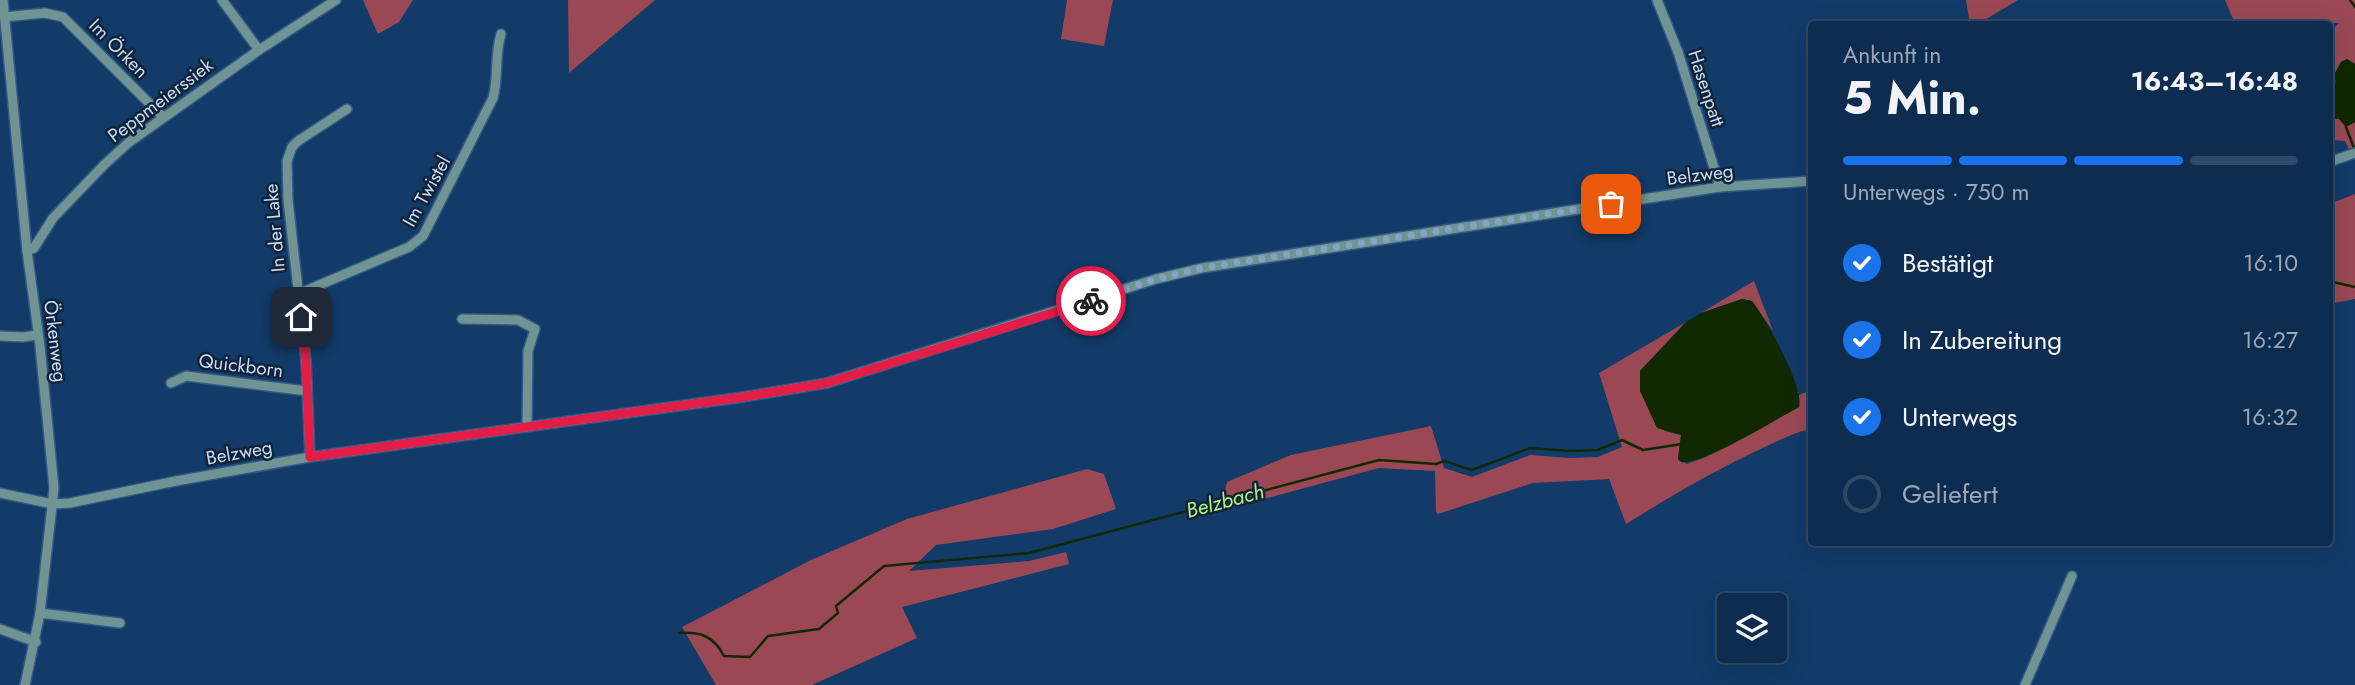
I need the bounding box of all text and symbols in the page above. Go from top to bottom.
street label: Im Örken [83,12,155,84]
text: Ankunft in [1843,38,1941,72]
street label: Hasenpatt [1681,46,1732,130]
street label: Peppmeierssiek [102,51,219,149]
text: 16:43–16:48 [2131,62,2298,100]
text: 5 Min. [1843,65,1981,131]
street label: Im Twistel [396,151,457,232]
street label: Belzweg [1665,157,1735,192]
pin [1581,174,1641,234]
text: Unterwegs · 750 m [1843,175,2029,209]
street label: In der Lake [257,182,292,273]
icon: bag [1592,185,1630,223]
icon: check [1843,244,1881,282]
text: Bestätigt [1902,244,1993,282]
text: 16:10 [2243,246,2298,280]
courier [1056,266,1126,336]
icon: bike [1072,282,1110,320]
pin [271,287,331,347]
street label: Örkenweg [37,298,74,384]
icon: home [282,298,320,336]
icon: check [1843,321,1881,359]
text: In Zubereitung [1902,321,2062,359]
text: 16:27 [2242,323,2298,357]
street label: Quickborn [197,347,285,384]
icon: check [1843,398,1881,436]
text: Unterwegs [1902,398,2017,436]
text: 16:32 [2242,400,2298,434]
street label: Belzweg [204,433,274,472]
text: Geliefert [1902,475,1998,513]
water label: Belzbach [1183,476,1267,526]
map controls [1717,593,1787,663]
button: layers [1717,593,1787,663]

